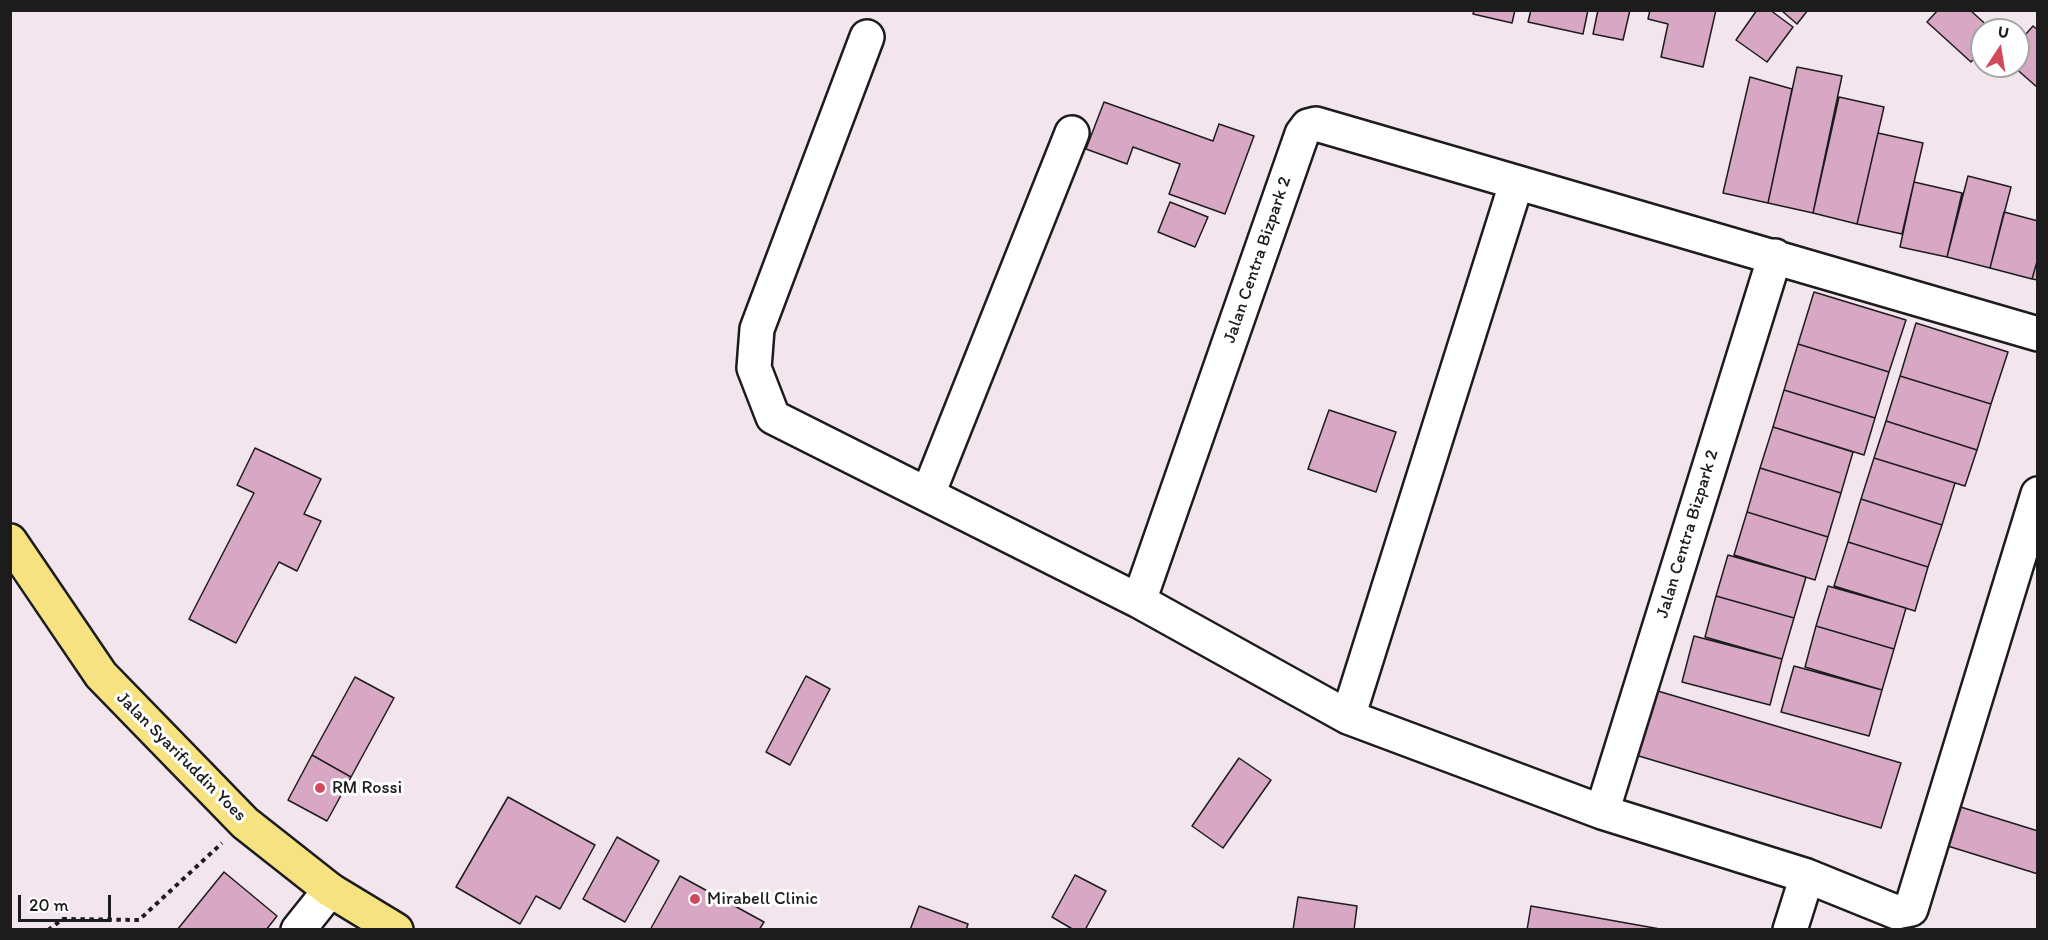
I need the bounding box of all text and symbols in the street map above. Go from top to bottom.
north arrow [1970,18,2030,78]
text: U [1996,21,2011,42]
street label: Jalan Centra Bizpark 2 [1219,174,1297,346]
street label: Jalan Centra Bizpark 2 [1652,447,1724,621]
street label: Jalan Syarifuddin Yoes [112,688,250,826]
place label: RM Rossi [332,777,402,799]
marker: RM Rossi [313,781,327,795]
scale bar [21,883,114,921]
place label: Mirabell Clinic [707,888,818,910]
marker: Mirabell Clinic [688,892,702,906]
text: 20 m [29,894,69,916]

